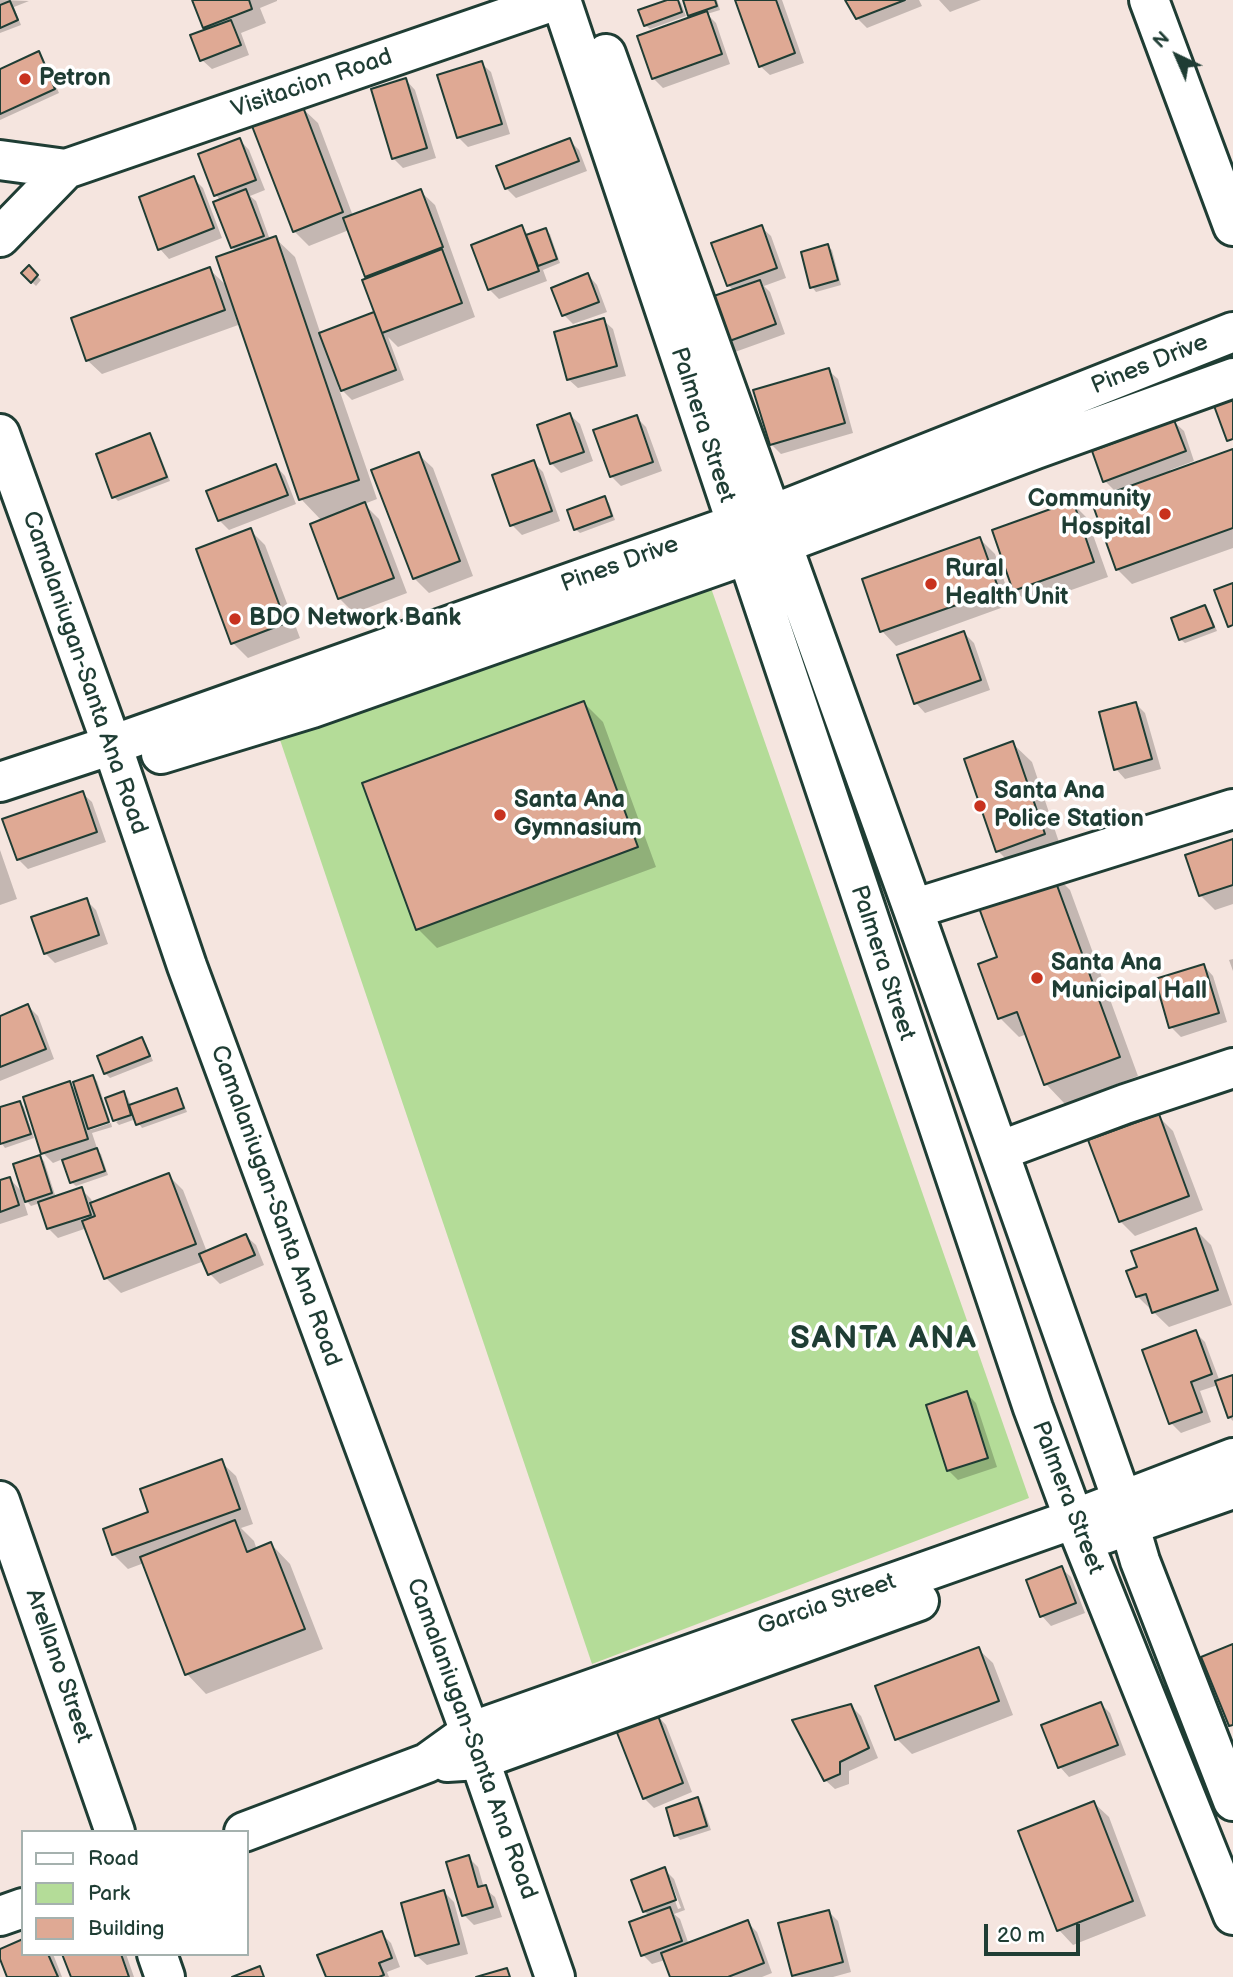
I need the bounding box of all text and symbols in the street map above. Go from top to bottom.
north arrow [1142,21,1212,91]
text: N [1149,27,1175,54]
street label: Visitacion Road [228,43,396,125]
place label: Petron [39,65,111,93]
marker: Petron [17,71,33,87]
street label: Pines Drive [1087,329,1213,401]
street label: Palmera Street [663,344,741,506]
place label: Community Hospital [1028,486,1151,542]
marker: Community Hospital [1157,506,1173,522]
street label: Camalaniugan-Santa Ana Road [15,508,153,838]
street label: Pines Drive [557,530,683,600]
place label: Rural Health Unit [945,556,1068,612]
marker: Rural Health Unit [923,576,939,592]
place label: BDO Network Bank [249,605,461,633]
marker: BDO Network Bank [227,611,243,627]
place label: Santa Ana Police Station [994,778,1144,834]
place label: Santa Ana Gymnasium [514,787,642,843]
marker: Santa Ana Police Station [972,798,988,814]
marker: Santa Ana Gymnasium [492,807,508,823]
street label: Palmera Street [843,882,921,1044]
place label: Santa Ana Municipal Hall [1051,950,1207,1006]
marker: Santa Ana Municipal Hall [1029,970,1045,986]
street label: Camalaniugan-Santa Ana Road [203,1041,347,1371]
district label: SANTA ANA [791,1321,977,1359]
street label: Palmera Street [1025,1418,1109,1578]
street label: Garcia Street [754,1568,900,1642]
street label: Camalaniugan-Santa Ana Road [399,1574,543,1904]
street label: Arellano Street [18,1585,98,1747]
legend [21,1830,248,1956]
text: Road [88,1846,139,1871]
text: Park [88,1881,130,1906]
scale bar [988,1910,1084,1954]
text: Building [88,1916,164,1941]
text: 20 m [997,1923,1045,1948]

